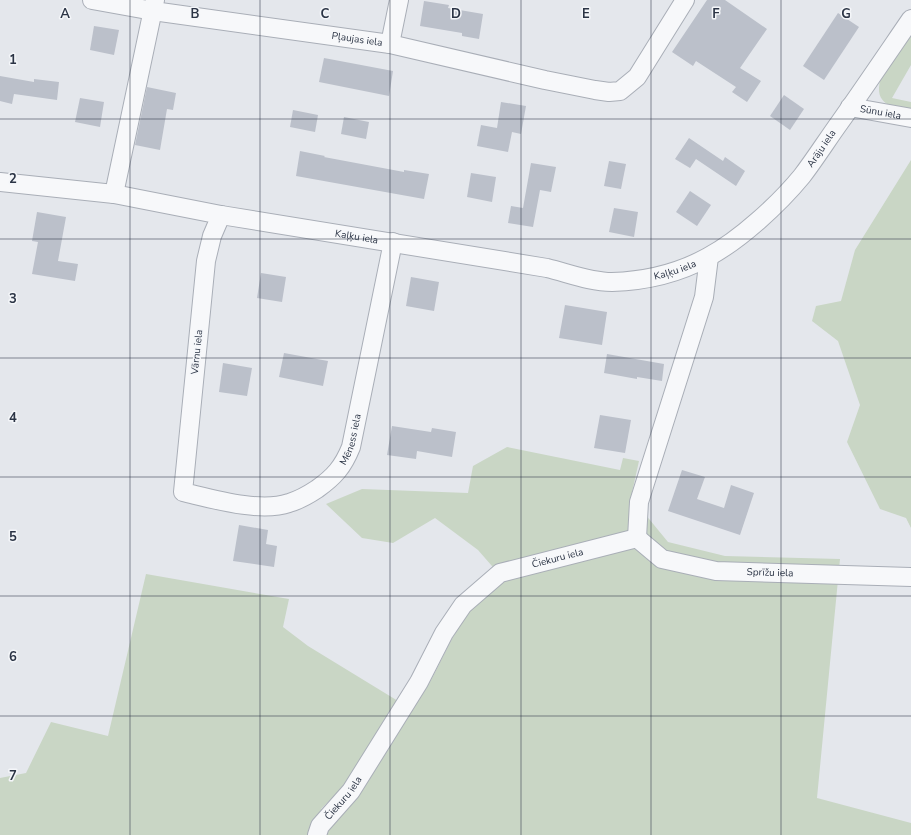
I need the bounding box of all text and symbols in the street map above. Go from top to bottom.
text: A [60,5,70,23]
text: B [191,5,200,23]
text: C [321,5,330,23]
text: D [451,5,461,23]
text: E [582,5,590,23]
text: F [712,5,720,23]
text: G [841,5,851,23]
street label: Pļaujas iela [331,29,383,50]
text: 1 [9,51,17,69]
street label: Sūnu iela [859,102,902,123]
street label: Arāju iela [804,127,839,170]
text: 2 [9,170,17,188]
street label: Kaļķu iela [334,227,379,247]
street label: Kaļķu iela [653,257,698,284]
text: 3 [9,290,17,308]
street label: Vārnu iela [188,329,206,376]
text: 4 [9,409,17,427]
street label: Mēness iela [336,413,365,468]
text: 5 [9,528,17,546]
street label: Čiekuru iela [530,545,585,572]
street label: Sprīžu iela [746,565,794,580]
text: 6 [9,648,17,666]
text: 7 [9,767,17,785]
street label: Čiekuru iela [321,774,365,823]

